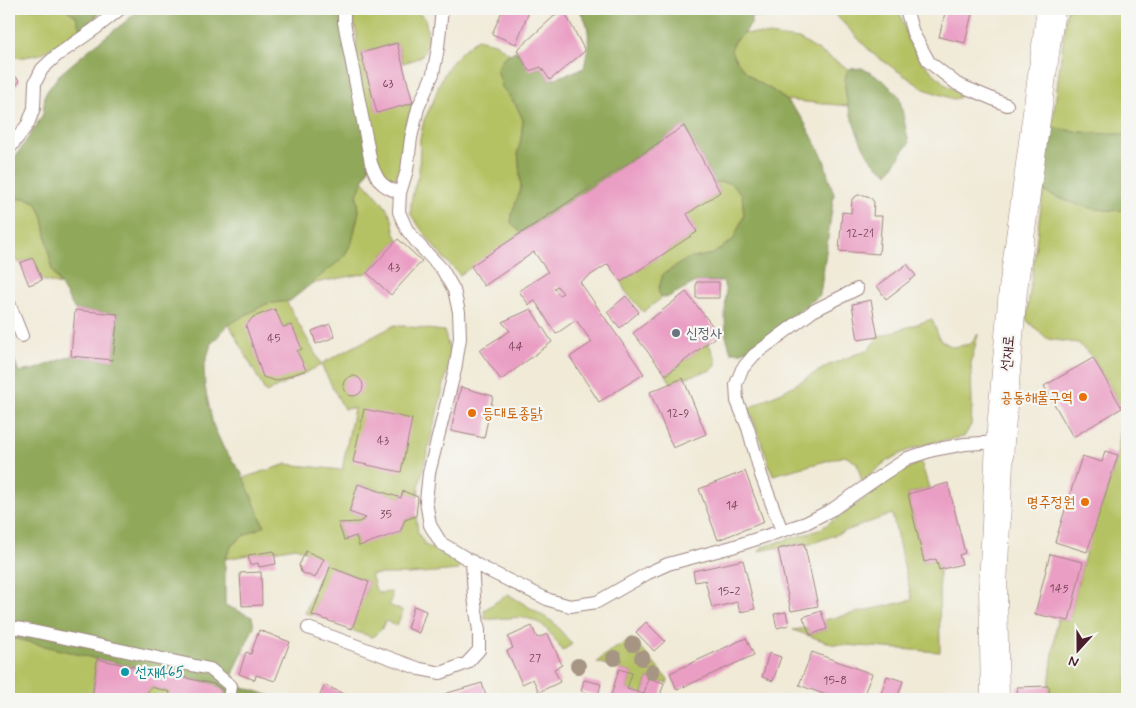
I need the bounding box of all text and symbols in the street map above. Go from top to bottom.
house number: 63 [382,76,394,92]
house number: 12-21 [846,226,874,242]
house number: 43 [388,260,400,276]
place label: 신정사 [686,324,722,344]
marker: 신정사 [670,327,682,339]
house number: 45 [267,331,281,347]
street label: 선재로 [996,334,1020,372]
house number: 44 [509,339,523,355]
place label: 공동해물구역 [1001,388,1073,408]
marker: 공동해물구역 [1077,391,1089,403]
place label: 등대토종닭 [482,404,543,424]
house number: 12-9 [667,406,690,422]
marker: 등대토종닭 [466,407,478,419]
house number: 43 [377,433,389,449]
place label: 명주정원 [1027,493,1075,513]
marker: 명주정원 [1079,496,1091,508]
house number: 14 [726,498,738,514]
house number: 35 [380,507,392,523]
house number: 145 [1049,581,1069,597]
house number: 15-2 [717,584,741,600]
north arrow [1054,626,1104,676]
house number: 27 [529,651,541,667]
text: N [1066,651,1081,671]
place label: 선재465 [135,663,184,683]
marker: 선재465 [119,666,131,678]
house number: 15-8 [823,673,847,689]

